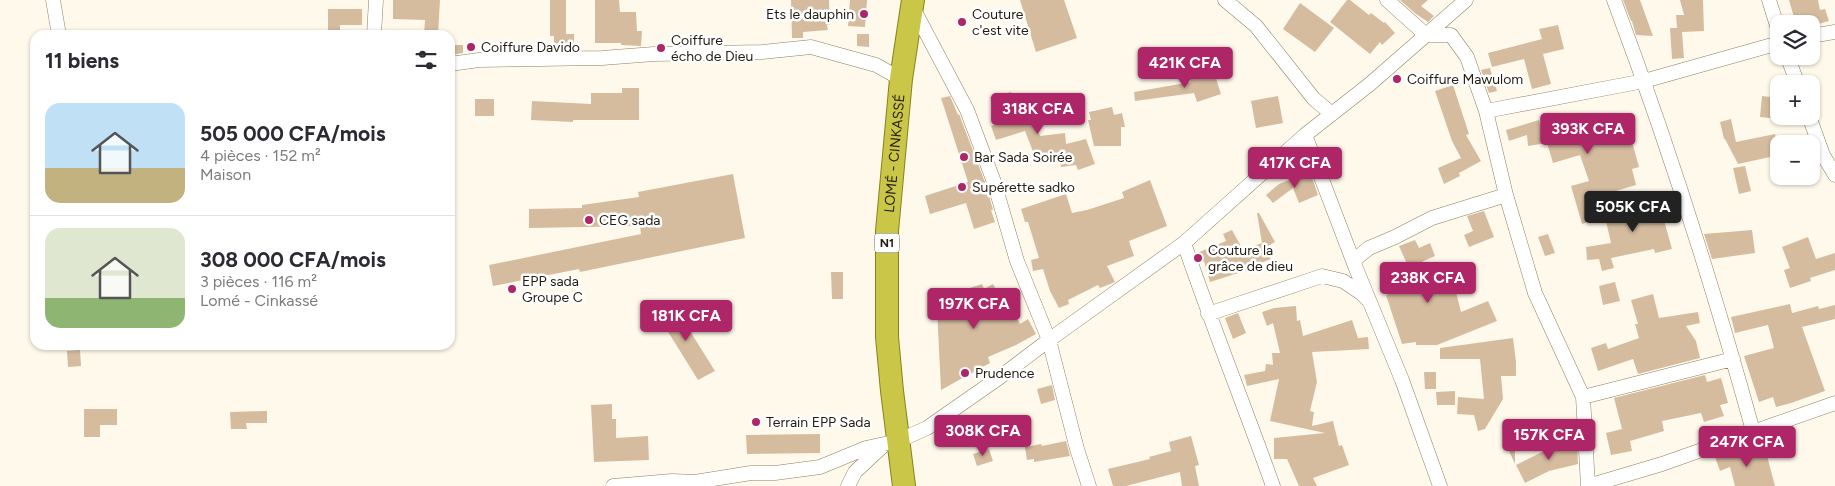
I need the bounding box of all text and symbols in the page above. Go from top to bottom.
place label: Ets le dauphin [766,6,854,23]
place label: Couture c'est vite [972,6,1029,39]
marker: Ets le dauphin [858,8,870,20]
map controls [1770,15,1820,185]
button: layers [1770,15,1820,65]
marker: Couture c'est vite [956,16,968,28]
place label: Coiffure écho de Dieu [671,32,753,65]
place label: Coiffure Davido [481,39,580,56]
marker: Coiffure Davido [465,41,477,53]
marker: Coiffure écho de Dieu [655,42,667,54]
icon: filters [412,46,440,74]
pin: 421K CFA [1133,46,1237,89]
text: 11 biens [45,48,119,73]
text: 421K CFA [1149,53,1221,72]
place label: Coiffure Mawulom [1407,71,1523,88]
marker: Coiffure Mawulom [1391,73,1403,85]
button: + [1770,75,1820,125]
pin: 318K CFA [986,92,1090,135]
street label: LOMÉ - CINKASSÉ [880,93,908,213]
text: 318K CFA [1002,99,1074,118]
pin: 393K CFA [1536,112,1640,155]
text: 393K CFA [1551,119,1625,138]
text: 505 000 CFA/mois [200,121,386,146]
icon: home [85,123,145,183]
button: − [1770,135,1820,185]
text: 4 pièces · 152 m² [200,146,321,165]
pin: 417K CFA [1243,146,1347,189]
place label: Bar Sada Soirée [974,149,1073,166]
marker: Bar Sada Soirée [958,151,970,163]
text: 417K CFA [1259,153,1331,172]
text: Maison [200,165,251,184]
place label: Supérette sadko [972,179,1075,196]
marker: Supérette sadko [956,181,968,193]
pin: 505K CFA [1581,190,1685,233]
text: 505K CFA [1595,197,1671,216]
place label: CEG sada [599,212,661,229]
marker: CEG sada [583,214,595,226]
road number: N1 [874,234,900,252]
place label: Couture la grâce de dieu [1208,242,1293,275]
text: 308 000 CFA/mois [200,247,386,272]
icon: home [85,248,145,308]
marker: Couture la grâce de dieu [1192,252,1204,264]
pin: 238K CFA [1376,262,1480,304]
text: 238K CFA [1391,268,1465,287]
text: 3 pièces · 116 m² [200,272,317,291]
place label: EPP sada Groupe C [522,273,583,306]
marker: EPP sada Groupe C [506,283,518,295]
pin: 197K CFA [922,288,1026,330]
text: Lomé - Cinkassé [200,291,318,310]
text: 197K CFA [938,294,1010,313]
pin: 181K CFA [634,300,738,342]
text: 181K CFA [651,306,721,325]
place label: Prudence [975,365,1035,382]
marker: Prudence [959,367,971,379]
place label: Terrain EPP Sada [766,414,871,431]
pin: 308K CFA [931,414,1035,457]
marker: Terrain EPP Sada [750,416,762,428]
pin: 157K CFA [1497,418,1601,461]
text: 308K CFA [945,421,1021,440]
text: 157K CFA [1513,425,1585,444]
pin: 247K CFA [1695,426,1799,468]
text: 247K CFA [1710,432,1784,451]

